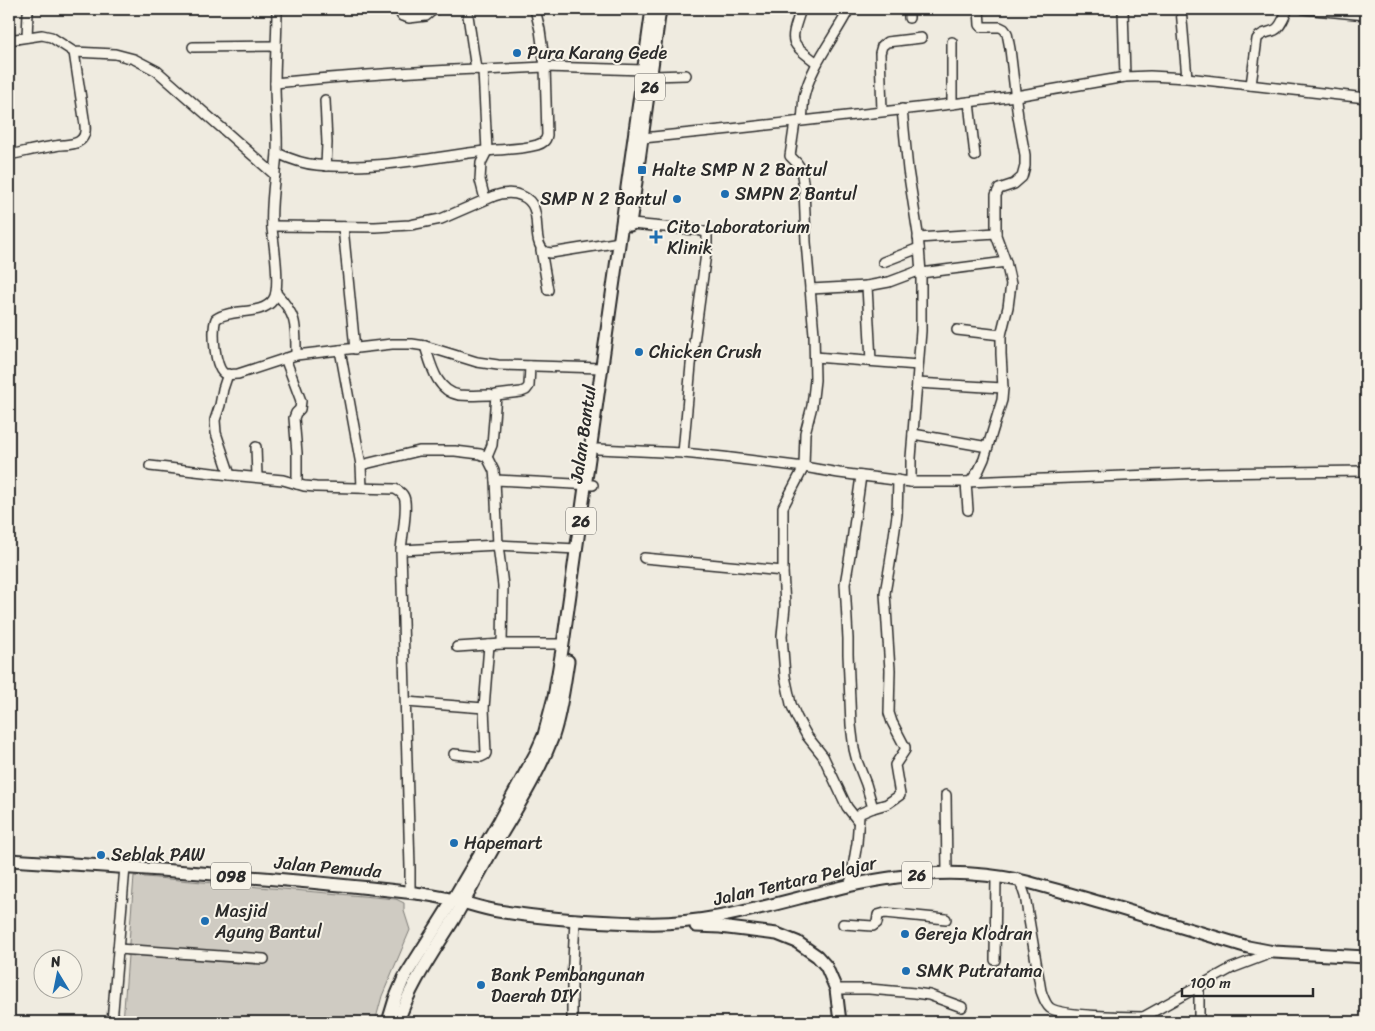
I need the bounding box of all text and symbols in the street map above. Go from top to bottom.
place label: Pura Karang Gede [527,37,668,69]
marker: Pura Karang Gede [511,47,523,59]
road number: 26 [635,74,665,100]
place label: Halte SMP N 2 Bantul [652,154,828,186]
marker: Halte SMP N 2 Bantul [636,164,648,176]
place label: SMPN 2 Bantul [735,178,858,210]
place label: SMP N 2 Bantul [540,183,668,215]
marker: SMPN 2 Bantul [719,188,731,200]
marker: SMP N 2 Bantul [671,193,683,205]
place label: Cito Laboratorium Klinik [667,211,810,264]
marker: Cito Laboratorium Klinik [649,230,663,244]
place label: Chicken Crush [649,336,762,368]
marker: Chicken Crush [633,346,645,358]
street label: Jalan Bantul [560,382,606,486]
road number: 26 [566,508,596,534]
place label: Hapemart [464,827,543,859]
marker: Hapemart [448,837,460,849]
place label: Seblak PAW [111,839,206,871]
street label: Jalan Pemuda [272,846,384,888]
street label: Jalan Tentara Pelajar [709,846,881,916]
marker: Seblak PAW [95,849,107,861]
road number: 098 [211,862,251,889]
road number: 26 [902,862,932,888]
place label: Masjid Agung Bantul [214,895,323,948]
marker: Masjid Agung Bantul [199,915,211,927]
place label: Gereja Klodran [915,918,1033,950]
marker: Gereja Klodran [899,928,911,940]
north arrow [32,948,82,998]
text: N [48,948,63,975]
place label: SMK Putratama [916,955,1042,987]
place label: Bank Pembangunan Daerah DIY [491,959,645,1012]
marker: SMK Putratama [900,965,912,977]
scale bar [1182,966,1314,998]
text: 100 m [1190,970,1231,996]
marker: Bank Pembangunan Daerah DIY [475,979,487,991]

